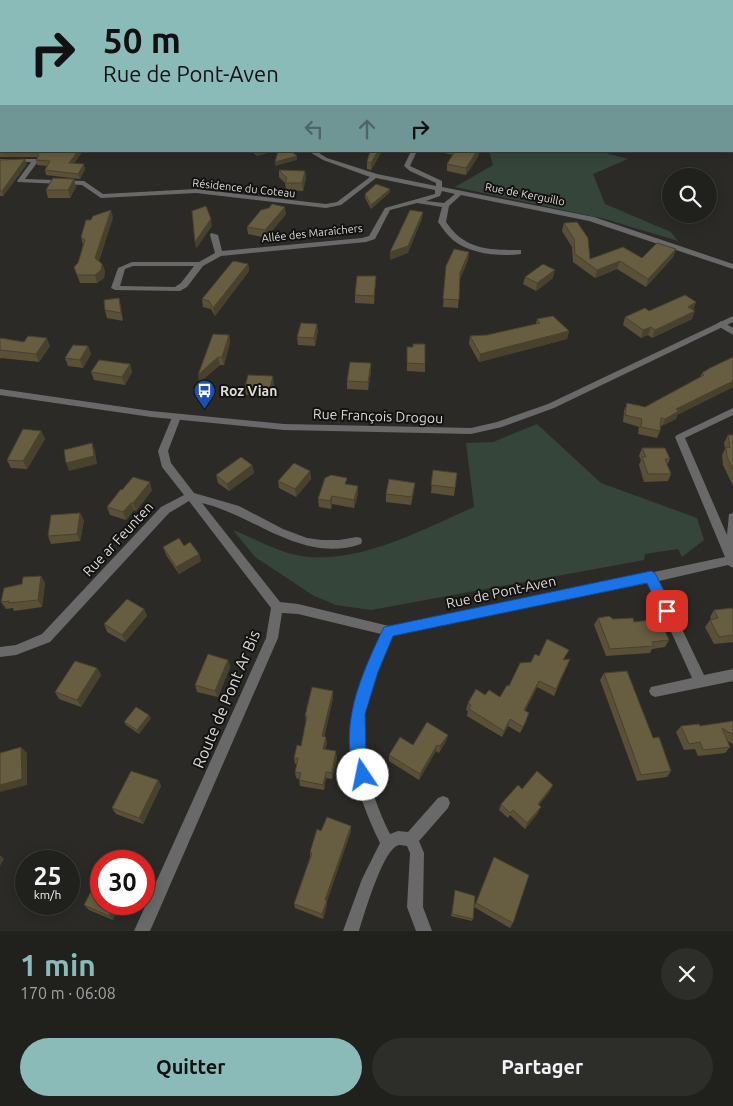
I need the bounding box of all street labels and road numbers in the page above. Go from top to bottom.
street label: Résidence du Coteau [192,177,296,199]
street label: Rue de Kerguillo [484,180,566,208]
street label: Allée des Maraîchers [261,222,363,244]
street label: Rue François Drogou [313,406,443,426]
street label: Rue ar Feunten [80,499,156,579]
street label: Rue de Pont-Aven [445,573,557,611]
street label: Route de Pont Ar Bis [189,627,263,771]

